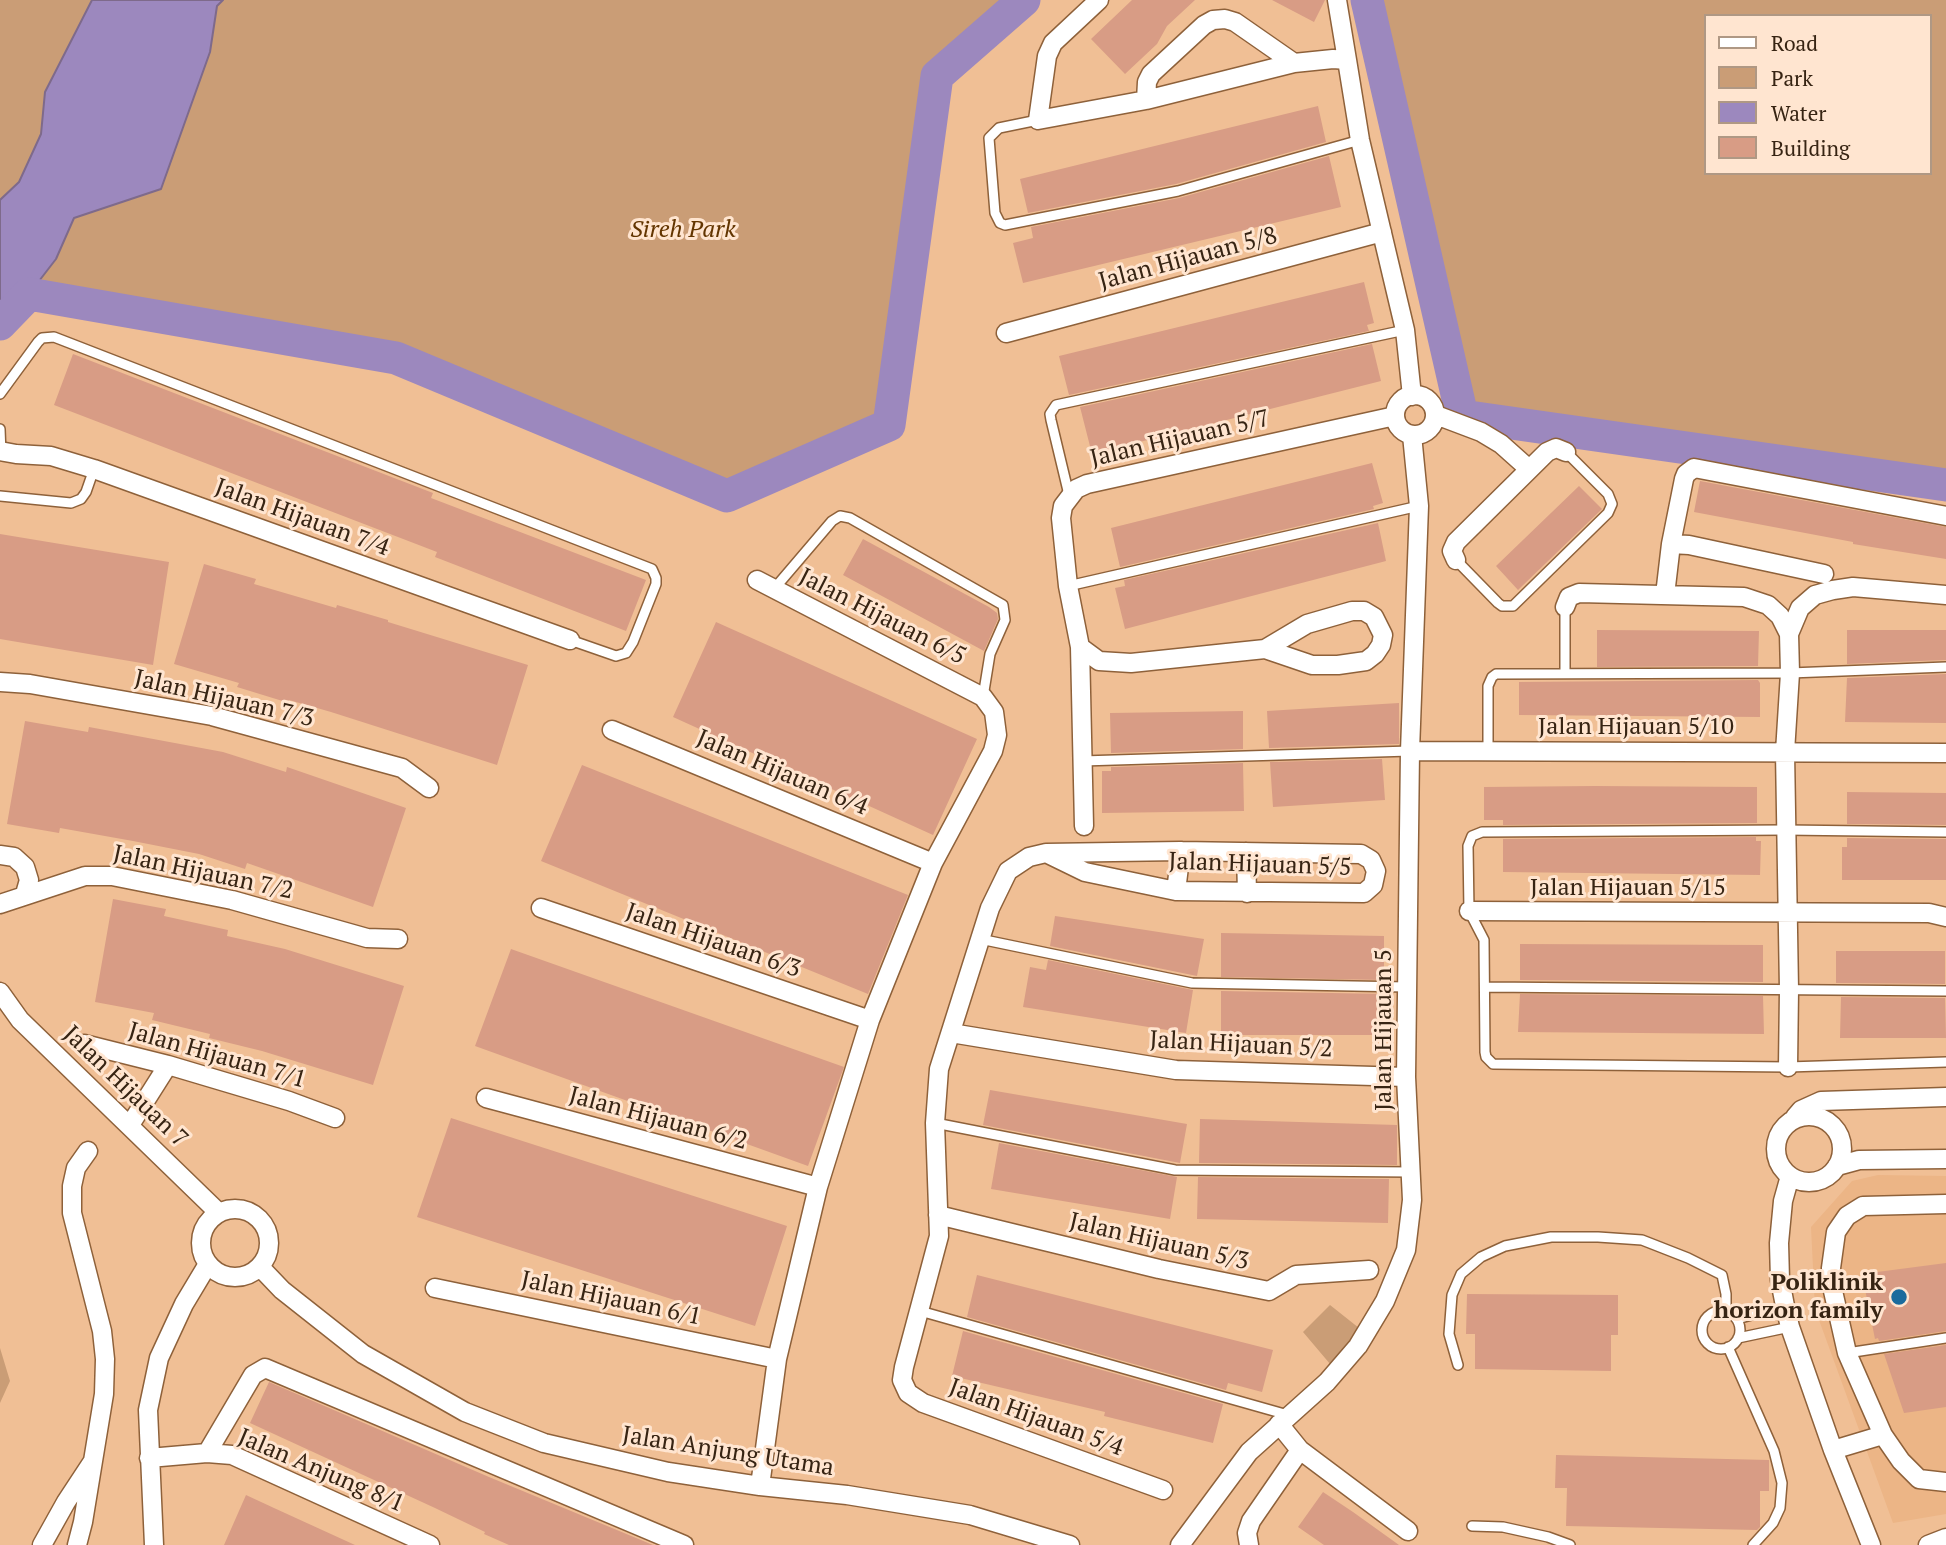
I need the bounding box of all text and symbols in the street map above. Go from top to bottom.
legend [1704,14,1932,175]
text: Road [1771,29,1818,57]
text: Park [1771,64,1813,92]
text: Water [1771,99,1826,127]
text: Building [1771,134,1850,162]
park label: Sireh Park [630,216,736,244]
street label: Jalan Hijauan 5/8 [1096,221,1280,297]
street label: Jalan Hijauan 5/7 [1087,404,1273,474]
street label: Jalan Hijauan 7/4 [211,473,393,563]
street label: Jalan Hijauan 6/5 [794,563,970,671]
street label: Jalan Hijauan 7/3 [131,664,317,734]
street label: Jalan Hijauan 5/10 [1538,713,1734,741]
street label: Jalan Hijauan 6/4 [692,724,872,822]
street label: Jalan Hijauan 7/2 [110,840,296,906]
street label: Jalan Hijauan 5/5 [1168,847,1352,883]
street label: Jalan Hijauan 5/15 [1530,874,1726,902]
street label: Jalan Hijauan 6/3 [622,898,804,984]
street label: Jalan Hijauan 5 [1370,949,1398,1111]
street label: Jalan Hijauan 7/1 [125,1017,309,1095]
street label: Jalan Hijauan 7 [57,1020,193,1154]
street label: Jalan Hijauan 5/2 [1149,1026,1333,1064]
street label: Jalan Hijauan 6/2 [566,1081,750,1157]
street label: Jalan Hijauan 5/3 [1066,1207,1252,1277]
street label: Jalan Hijauan 6/1 [518,1266,704,1332]
place label: Poliklinik horizon family [1714,1269,1883,1325]
marker: Poliklinik horizon family [1889,1287,1909,1307]
street label: Jalan Hijauan 5/4 [945,1373,1127,1463]
street label: Jalan Anjung Utama [620,1421,836,1483]
street label: Jalan Anjung 8/1 [234,1423,408,1519]

